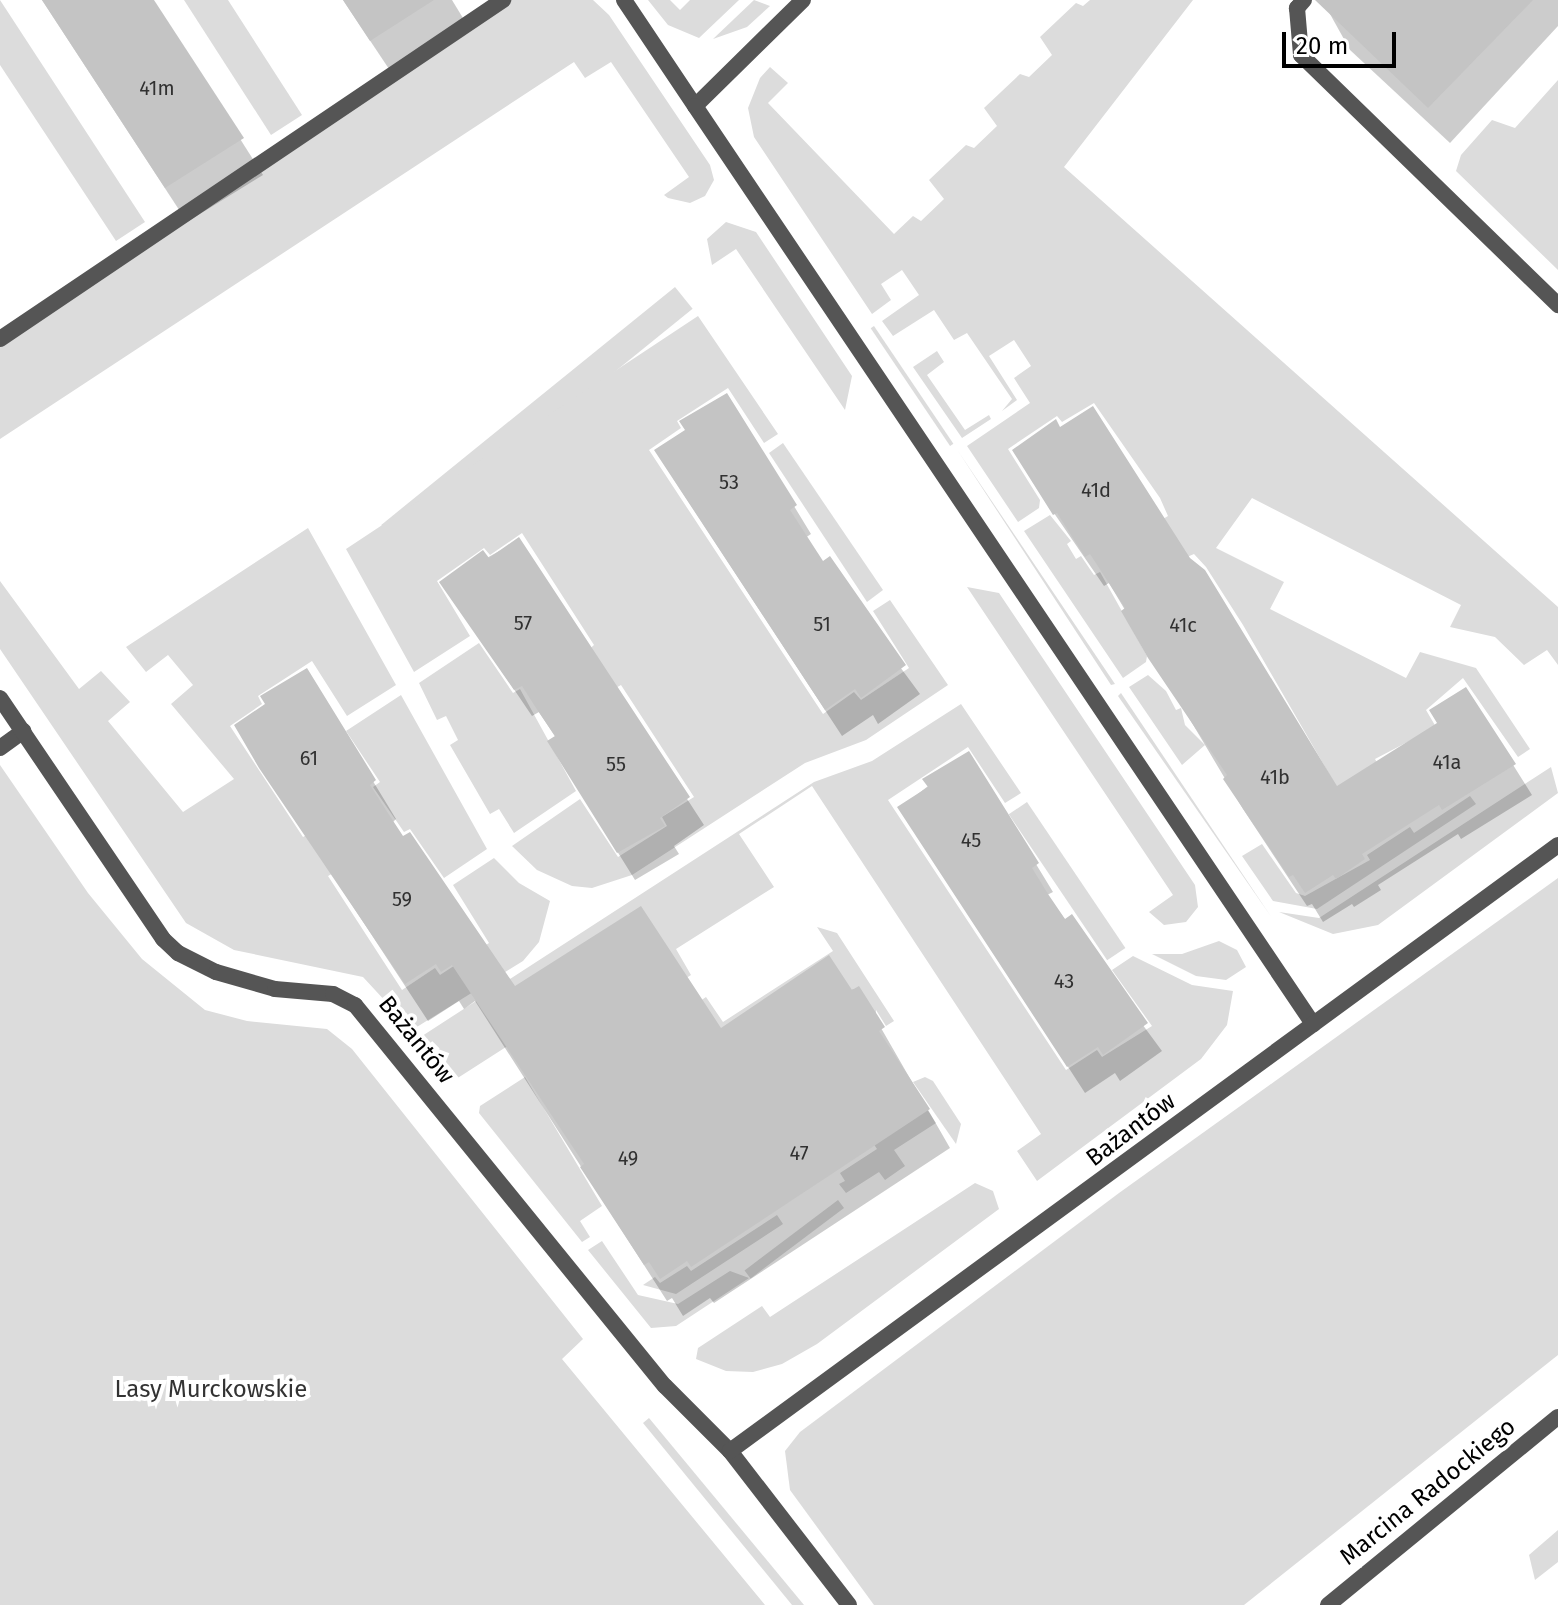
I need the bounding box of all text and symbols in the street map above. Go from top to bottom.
scale bar [1286,16,1400,66]
text: 20 m [1296,32,1348,60]
house number: 41m [139,76,175,100]
house number: 53 [719,470,739,494]
house number: 41d [1081,478,1111,502]
house number: 57 [514,611,532,635]
house number: 51 [813,612,831,636]
house number: 41c [1169,613,1197,637]
house number: 61 [300,746,318,770]
house number: 41a [1432,750,1462,774]
house number: 55 [606,752,626,776]
house number: 41b [1260,765,1290,789]
house number: 45 [961,828,981,852]
house number: 59 [392,887,412,911]
house number: 43 [1054,969,1074,993]
street label: Bażantów [372,990,460,1090]
street label: Bażantów [1081,1087,1181,1173]
house number: 47 [789,1141,809,1165]
house number: 49 [618,1146,638,1170]
park label: Lasy Murckowskie [115,1376,307,1404]
street label: Marcina Radockiego [1334,1412,1522,1572]

